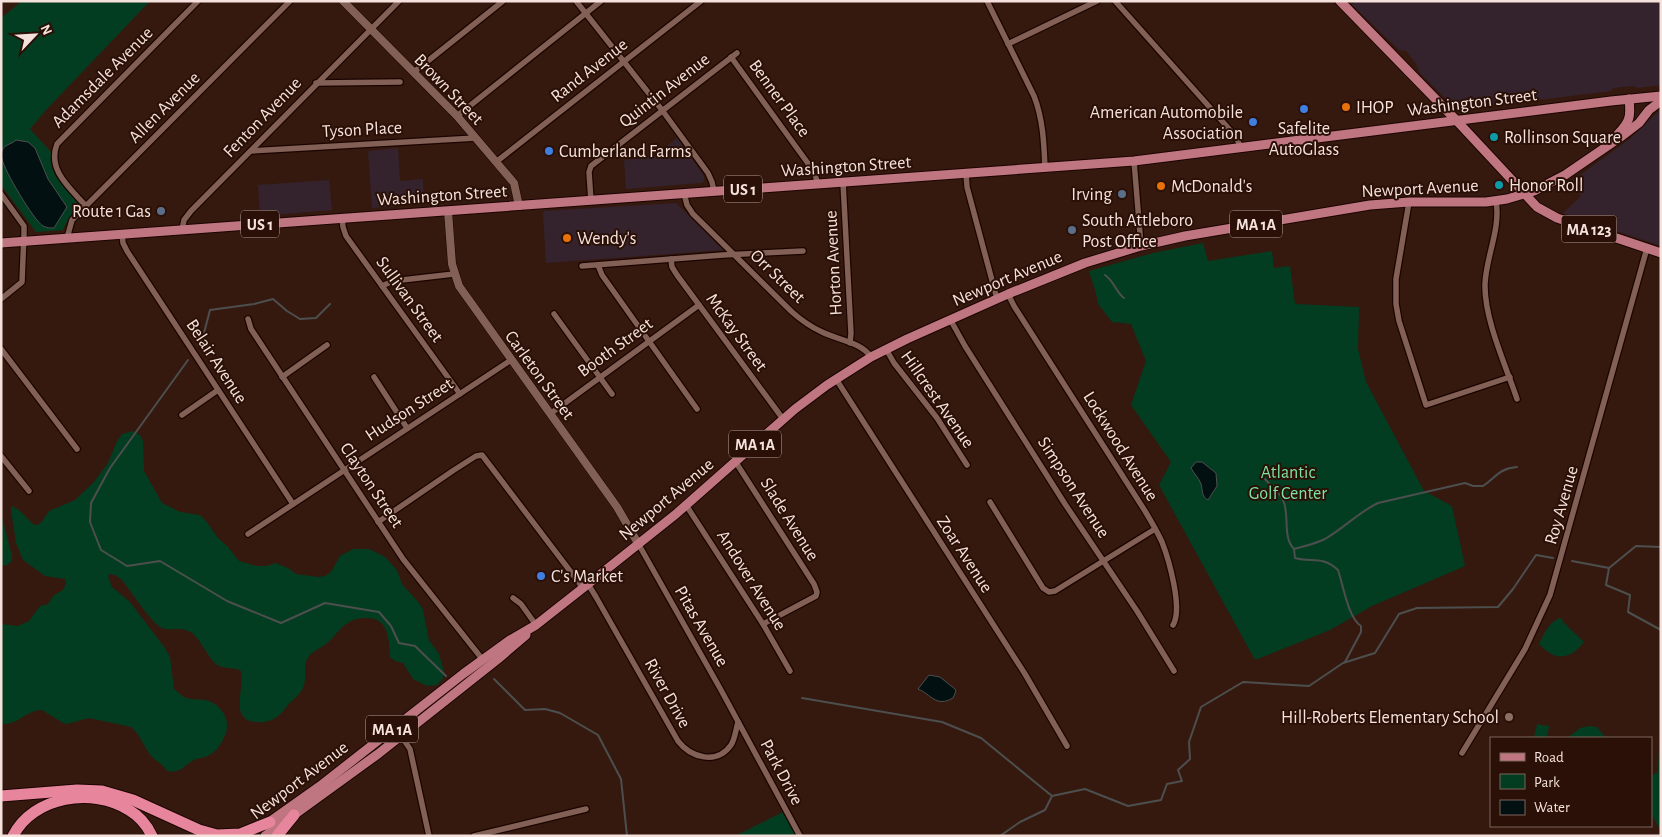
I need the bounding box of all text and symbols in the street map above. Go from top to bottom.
north arrow [10,10,60,60]
text: N [37,23,54,37]
street label: Adamsdale Avenue [49,24,157,132]
street label: Rand Avenue [548,35,631,106]
street label: Quintin Avenue [616,50,713,131]
street label: Brown Street [410,51,486,129]
street label: Benner Place [745,57,813,141]
street label: Allen Avenue [126,69,204,147]
street label: Fenton Avenue [220,74,305,161]
street label: Washington Street [1406,86,1538,120]
place label: IHOP [1356,99,1394,117]
marker: IHOP [1340,101,1352,113]
marker: Safelite AutoGlass [1298,103,1310,115]
place label: American Automobile Association [1090,104,1243,143]
marker: American Automobile Association [1247,116,1259,128]
street label: Tyson Place [322,119,403,141]
place label: Safelite AutoGlass [1269,120,1339,159]
place label: Rollinson Square [1504,129,1621,147]
marker: Rollinson Square [1488,131,1500,143]
place label: Cumberland Farms [559,143,691,161]
marker: Cumberland Farms [543,145,555,157]
street label: Washington Street [780,153,912,181]
road number: US 1 [724,175,762,202]
street label: Newport Avenue [1361,177,1479,201]
place label: Honor Roll [1509,177,1583,195]
place label: McDonald's [1171,178,1253,196]
marker: Honor Roll [1493,179,1505,191]
marker: McDonald's [1155,180,1167,192]
street label: Washington Street [376,182,508,210]
place label: Irving [1071,186,1112,204]
marker: Irving [1116,188,1128,200]
place label: Route 1 Gas [72,203,151,221]
marker: Route 1 Gas [155,205,167,217]
road number: US 1 [241,210,279,238]
street label: Horton Avenue [822,210,846,316]
road number: MA 1A [1230,210,1282,238]
place label: South Attleboro Post Office [1082,212,1193,251]
road number: MA 123 [1562,215,1616,242]
marker: South Attleboro Post Office [1066,224,1078,236]
place label: Wendy's [577,230,637,248]
marker: Wendy's [561,232,573,244]
street label: Orr Street [746,246,808,307]
street label: Newport Avenue [950,248,1065,310]
street label: Sullivan Street [372,253,446,346]
street label: McKay Street [702,290,770,375]
street label: Booth Street [575,315,657,381]
street label: Belair Avenue [182,316,250,407]
street label: Carleton Street [501,328,577,423]
street label: Hillcrest Avenue [897,348,977,452]
street label: Hudson Street [362,375,457,445]
street label: Lockwood Avenue [1079,389,1161,505]
road number: MA 1A [729,430,781,458]
street label: Simpson Avenue [1034,434,1112,541]
street label: Clayton Street [336,440,406,532]
street label: Newport Avenue [616,455,717,544]
park label: Atlantic Golf Center [1249,464,1327,503]
street label: Roy Avenue [1542,464,1582,547]
street label: Slade Avenue [757,475,822,564]
street label: Zoar Avenue [933,513,995,596]
street label: Andover Avenue [713,527,789,634]
place label: C's Market [551,568,623,586]
marker: C's Market [535,570,547,582]
street label: Pitas Avenue [671,583,731,670]
street label: River Drive [641,656,693,731]
place label: Hill-Roberts Elementary School [1281,709,1499,727]
marker: Hill-Roberts Elementary School [1503,711,1515,723]
road number: MA 1A [366,716,418,742]
street label: Park Drive [756,737,806,808]
legend [1490,737,1652,827]
street label: Newport Avenue [247,738,352,823]
text: Road [1534,750,1564,765]
text: Park [1534,775,1560,790]
text: Water [1534,800,1570,815]

